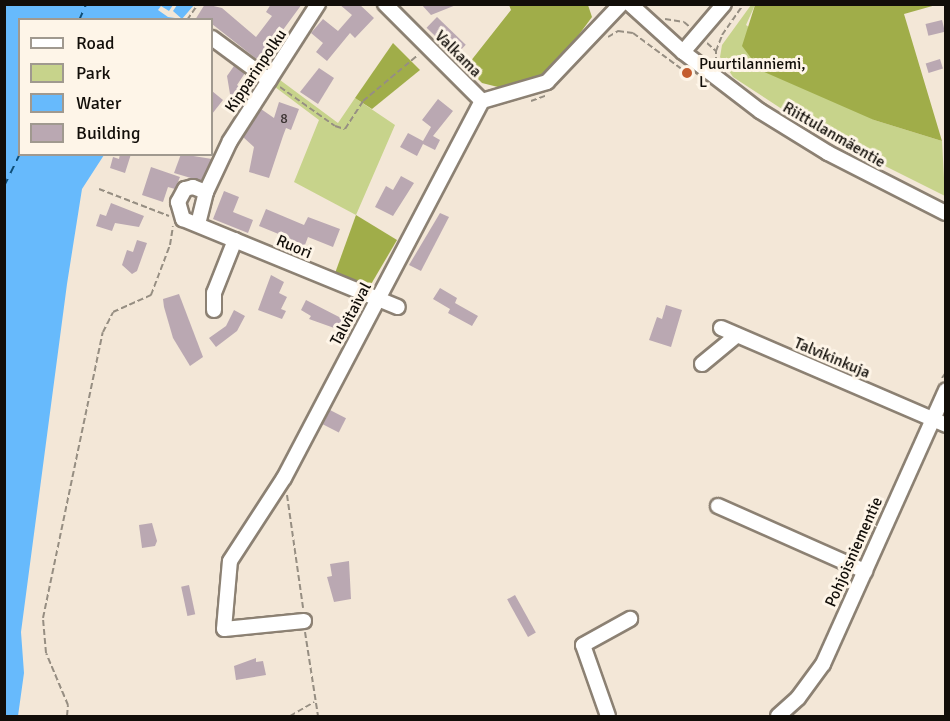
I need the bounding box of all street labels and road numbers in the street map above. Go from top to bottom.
street label: Kipparinpolku [221,26,291,116]
street label: Valkama [431,27,485,81]
street label: Riittulanmäentie [779,98,889,172]
street label: Ruori [273,231,315,263]
street label: Talvitaival [326,279,376,349]
street label: Talvikinkuja [791,333,873,383]
street label: Pohjoisniementie [821,494,887,610]

